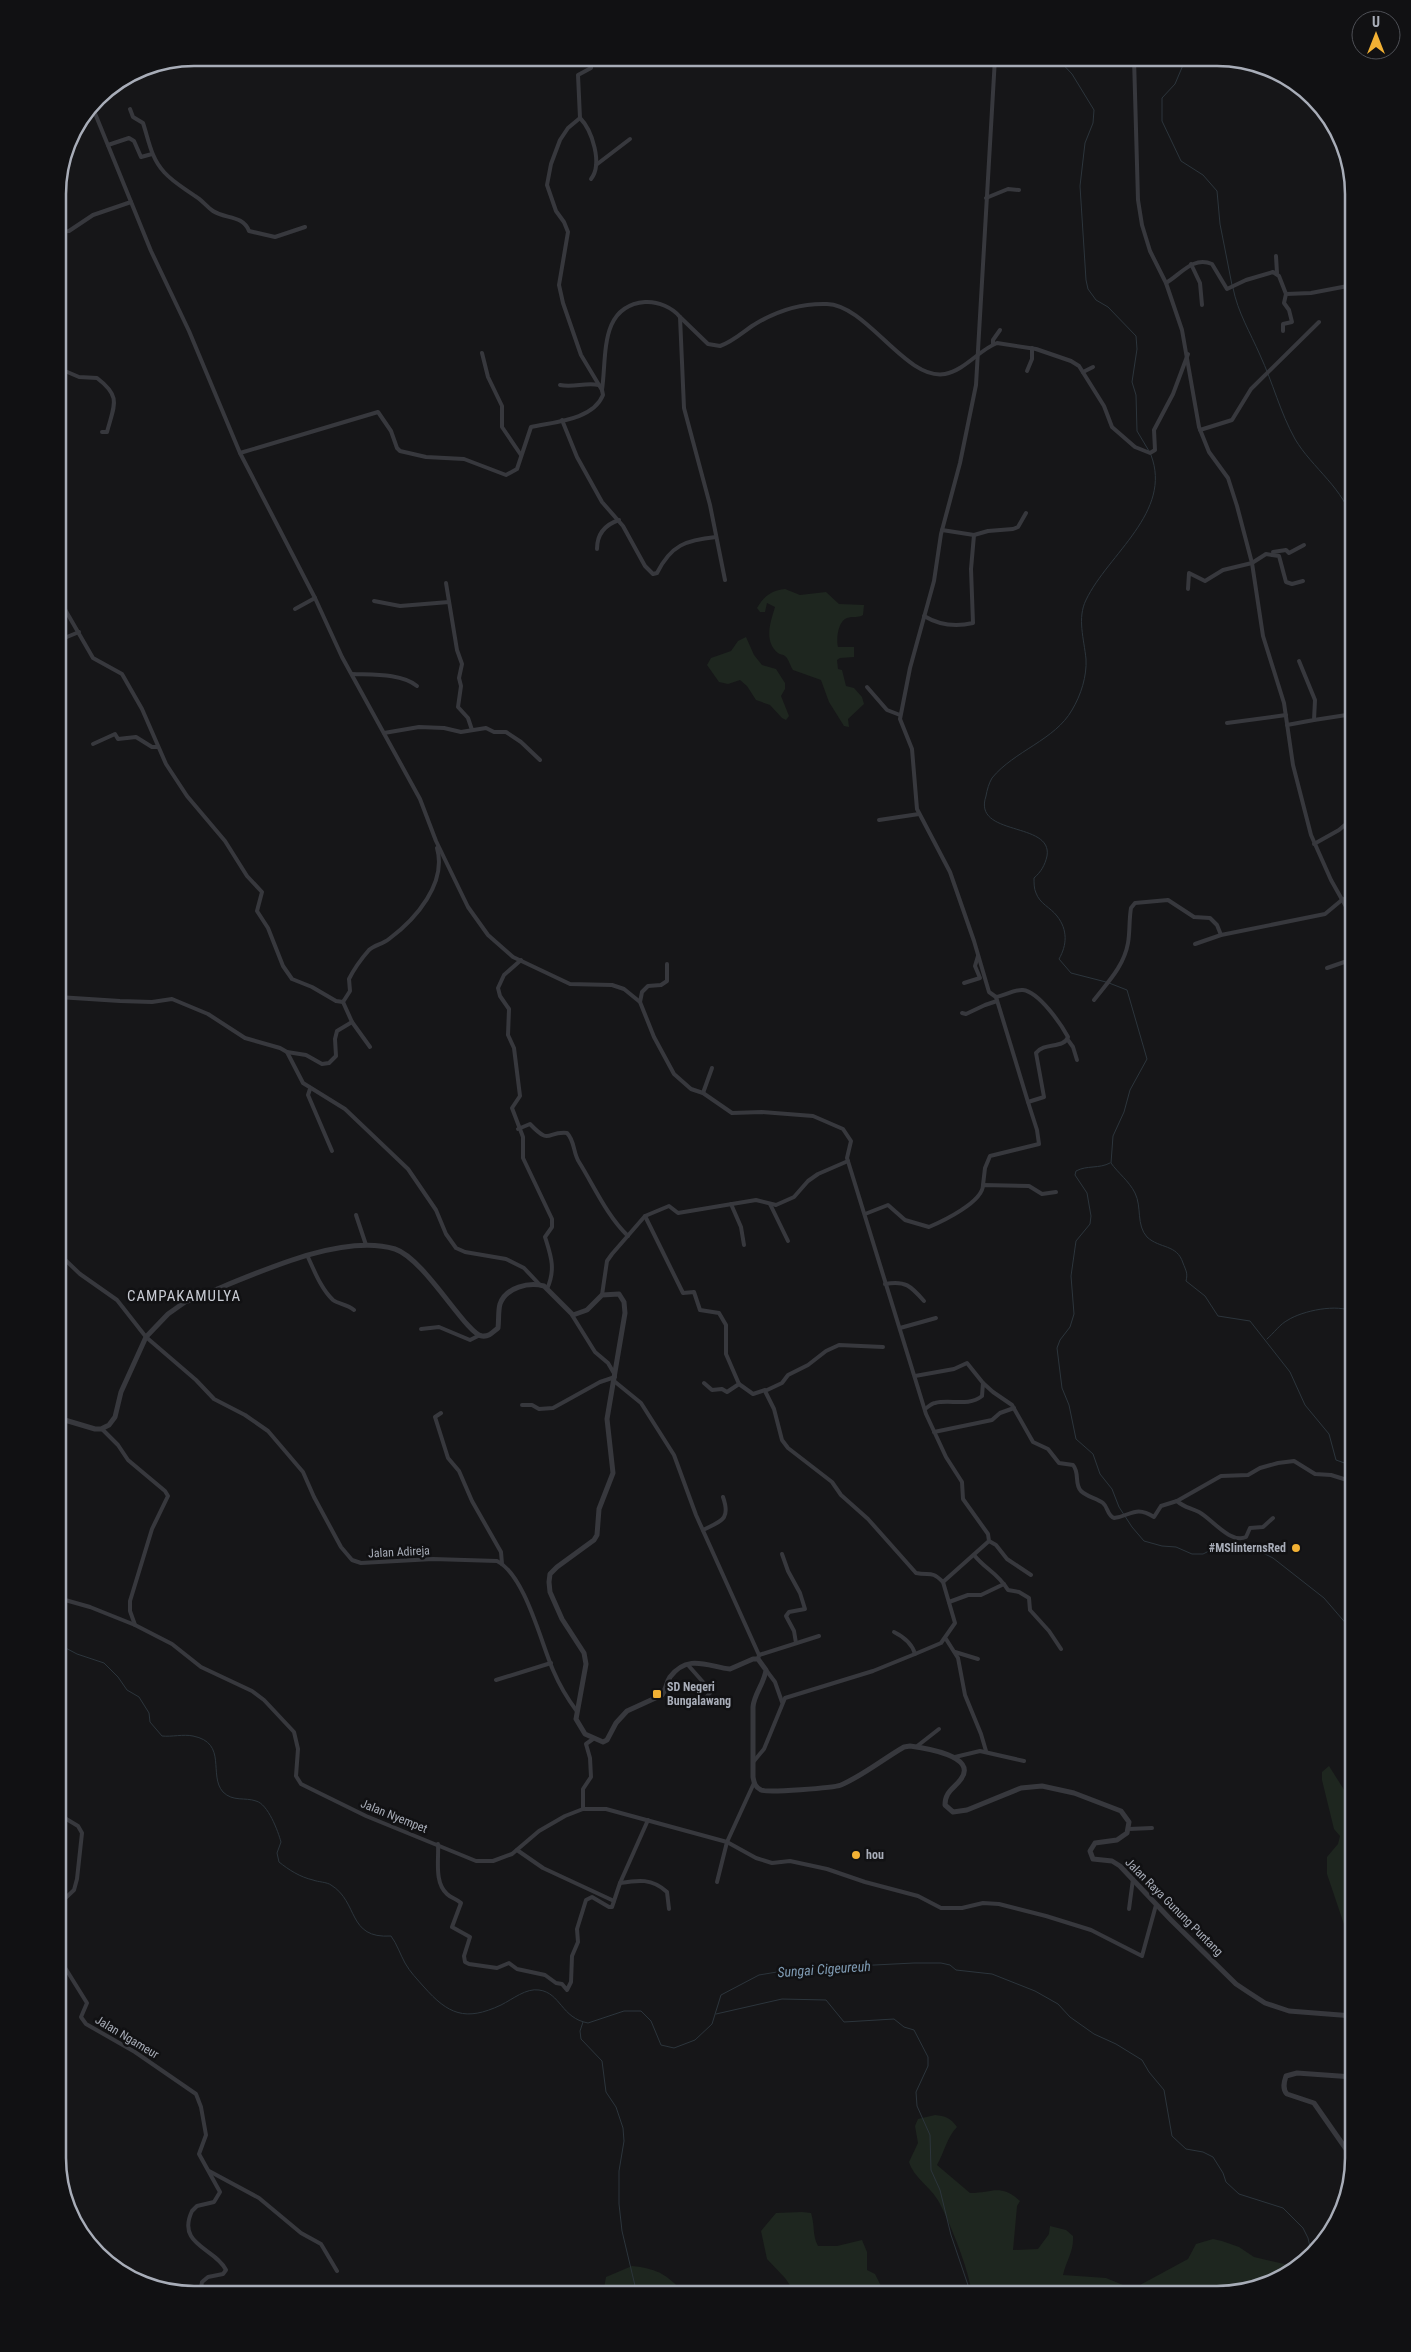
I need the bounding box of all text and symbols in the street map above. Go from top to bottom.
north arrow [1351,10,1401,60]
text: U [1372,14,1380,30]
district label: CAMPAKAMULYA [127,1287,241,1305]
place label: #MSIinternsRed [1209,1541,1286,1555]
marker: #MSIinternsRed [1290,1542,1302,1554]
street label: Jalan Adireja [368,1543,430,1561]
place label: SD Negeri Bungalawang [667,1680,731,1708]
marker: SD Negeri Bungalawang [651,1688,663,1700]
street label: Jalan Nyempet [359,1796,430,1836]
place label: hou [866,1848,884,1862]
marker: hou [850,1849,862,1861]
street label: Jalan Raya Gunung Puntang [1122,1855,1226,1959]
water label: Sungai Cigeureuh [777,1958,871,1980]
street label: Jalan Ngameur [93,2012,162,2062]

